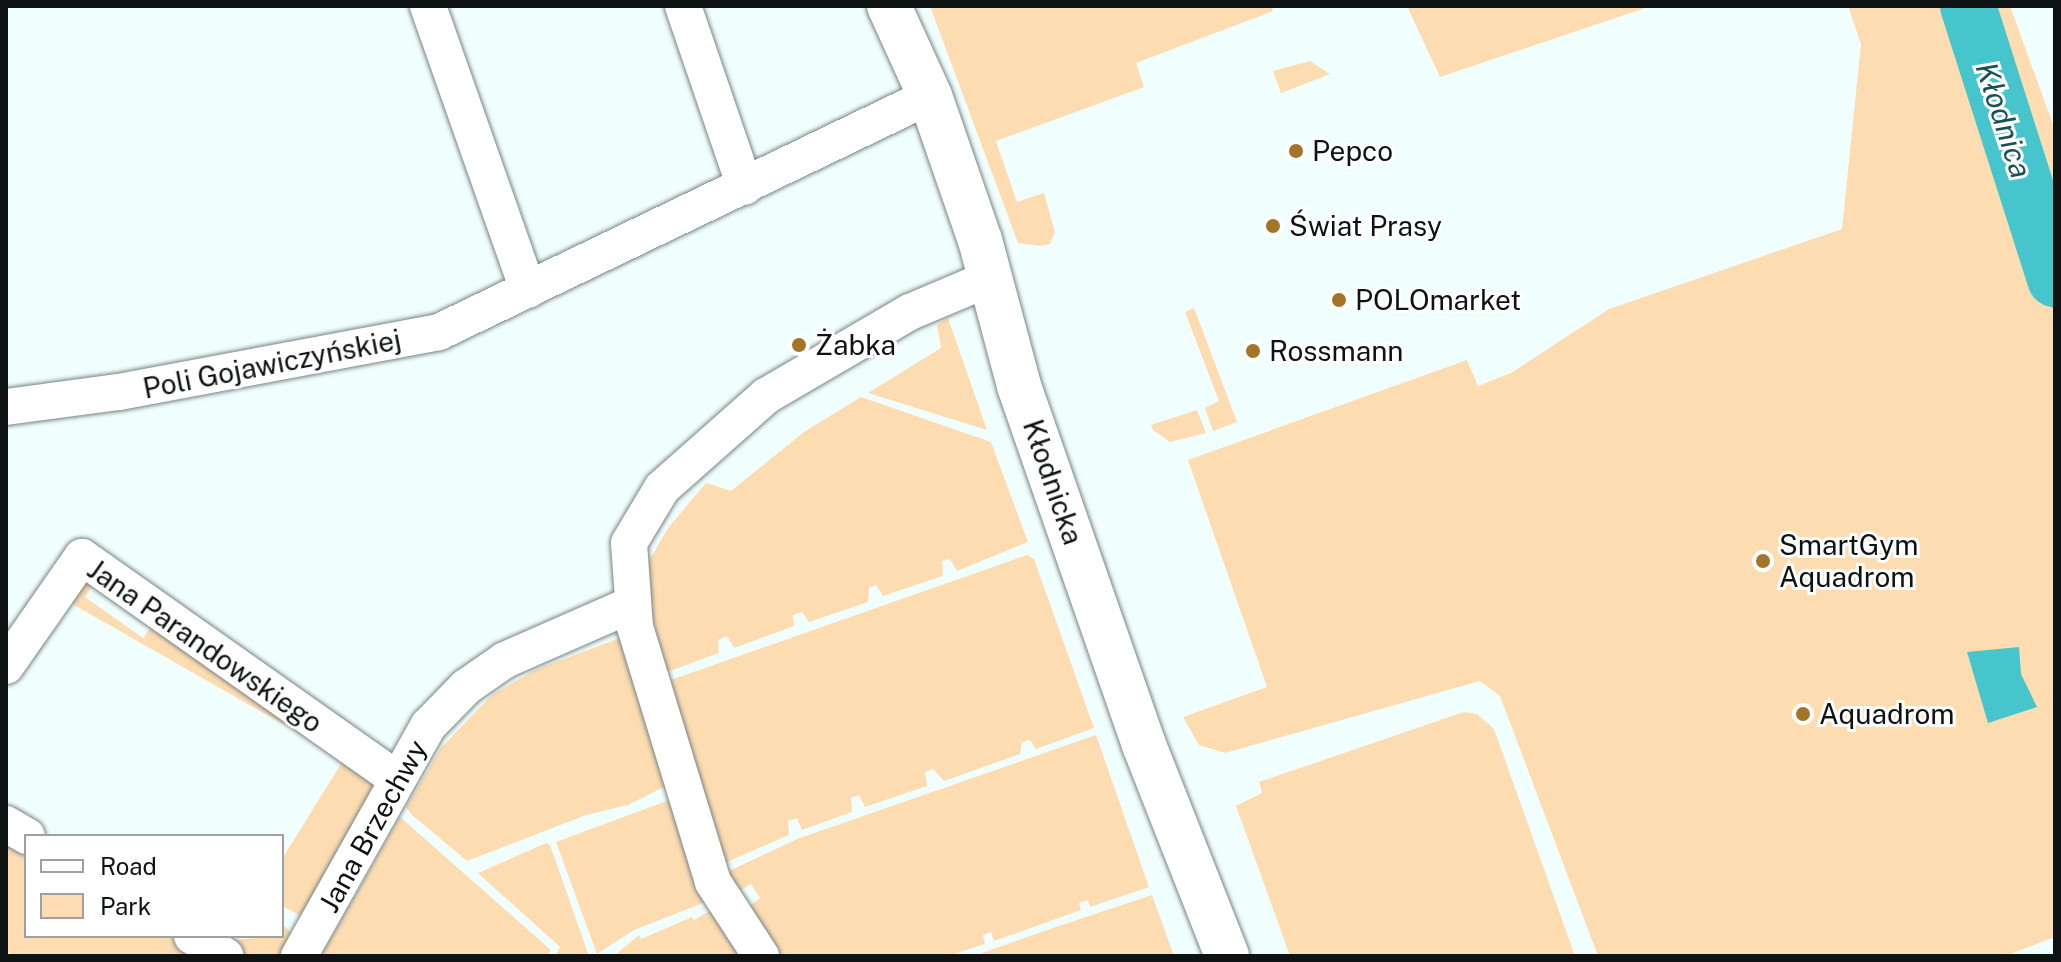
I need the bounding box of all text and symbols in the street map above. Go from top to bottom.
water label: Kłodnica [1968,58,2040,182]
place label: Pepco [1312,134,1393,168]
marker: Pepco [1287,142,1305,160]
place label: Świat Prasy [1289,209,1442,243]
marker: Świat Prasy [1264,217,1282,235]
place label: POLOmarket [1355,283,1521,317]
marker: POLOmarket [1330,291,1348,309]
street label: Poli Gojawiczyńskiej [140,322,404,406]
place label: Żabka [815,328,896,362]
place label: Rossmann [1269,334,1403,368]
marker: Żabka [790,336,808,354]
marker: Rossmann [1244,342,1262,360]
street label: Kłodnicka [1016,415,1090,549]
place label: SmartGym Aquadrom [1779,528,1919,594]
street label: Jana Parandowskiego [81,552,329,740]
marker: SmartGym Aquadrom [1754,552,1772,570]
place label: Aquadrom [1819,697,1955,731]
marker: Aquadrom [1794,705,1812,723]
street label: Jana Brzechwy [312,734,434,918]
legend [24,834,284,938]
text: Road [100,852,157,880]
text: Park [100,892,151,920]

